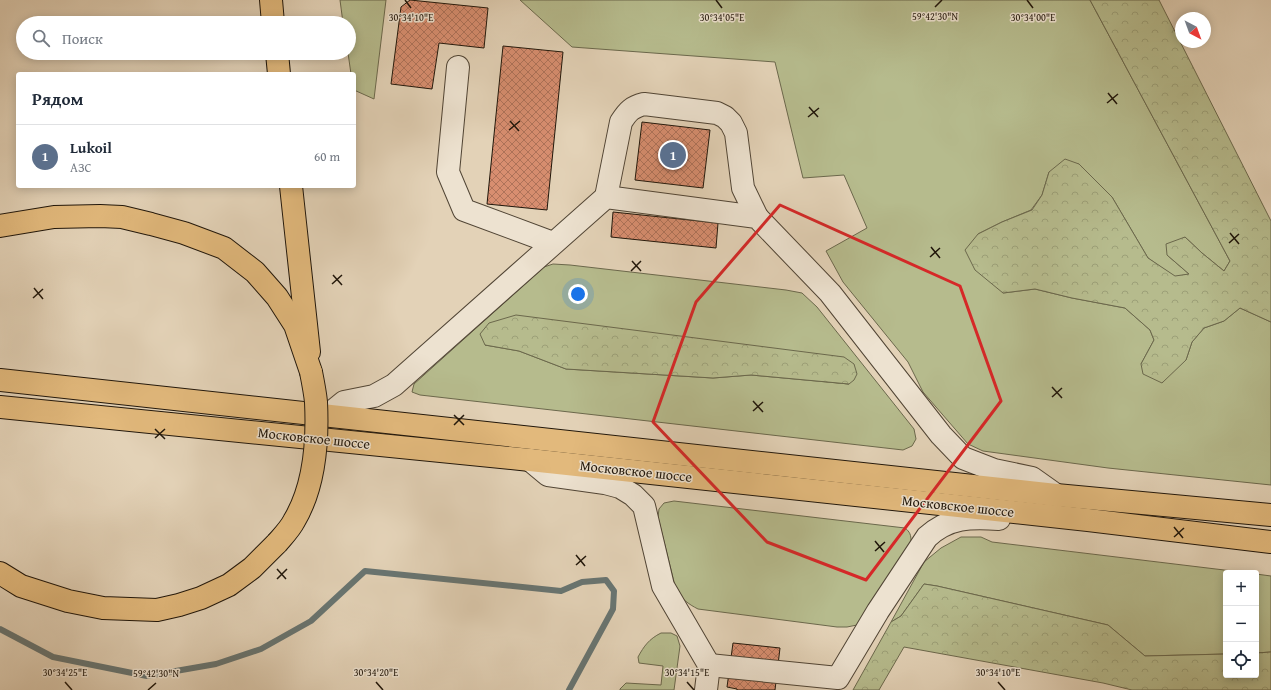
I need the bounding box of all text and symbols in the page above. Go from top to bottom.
text: 59°42'30"N [912,9,958,24]
text: 30°34'10"E [389,10,433,25]
text: 30°34'05"E [700,10,744,25]
text: 30°34'00"E [1011,10,1055,25]
north arrow [1175,12,1211,48]
search box [16,16,356,60]
icon: search [30,27,52,49]
text: Поиск [62,28,103,49]
text: Рядом [32,86,83,111]
text: Lukoil [70,137,112,158]
pin: 1 [660,140,686,170]
text: 1 [42,147,48,166]
text: 60 m [314,147,340,166]
text: АЗС [70,158,92,177]
your location [568,284,588,304]
street label: Московское шоссе [257,422,372,454]
street label: Московское шоссе [579,455,694,487]
street label: Московское шоссе [901,490,1016,522]
map controls [1223,570,1259,678]
button: + [1223,570,1259,606]
button: − [1223,606,1259,642]
button: locate [1223,642,1259,678]
text: 30°34'25"E [43,665,87,680]
text: 30°34'20"E [354,665,398,680]
text: 30°34'15"E [665,665,709,680]
text: 30°34'10"E [976,665,1020,680]
text: 59°42'30"N [133,666,179,681]

